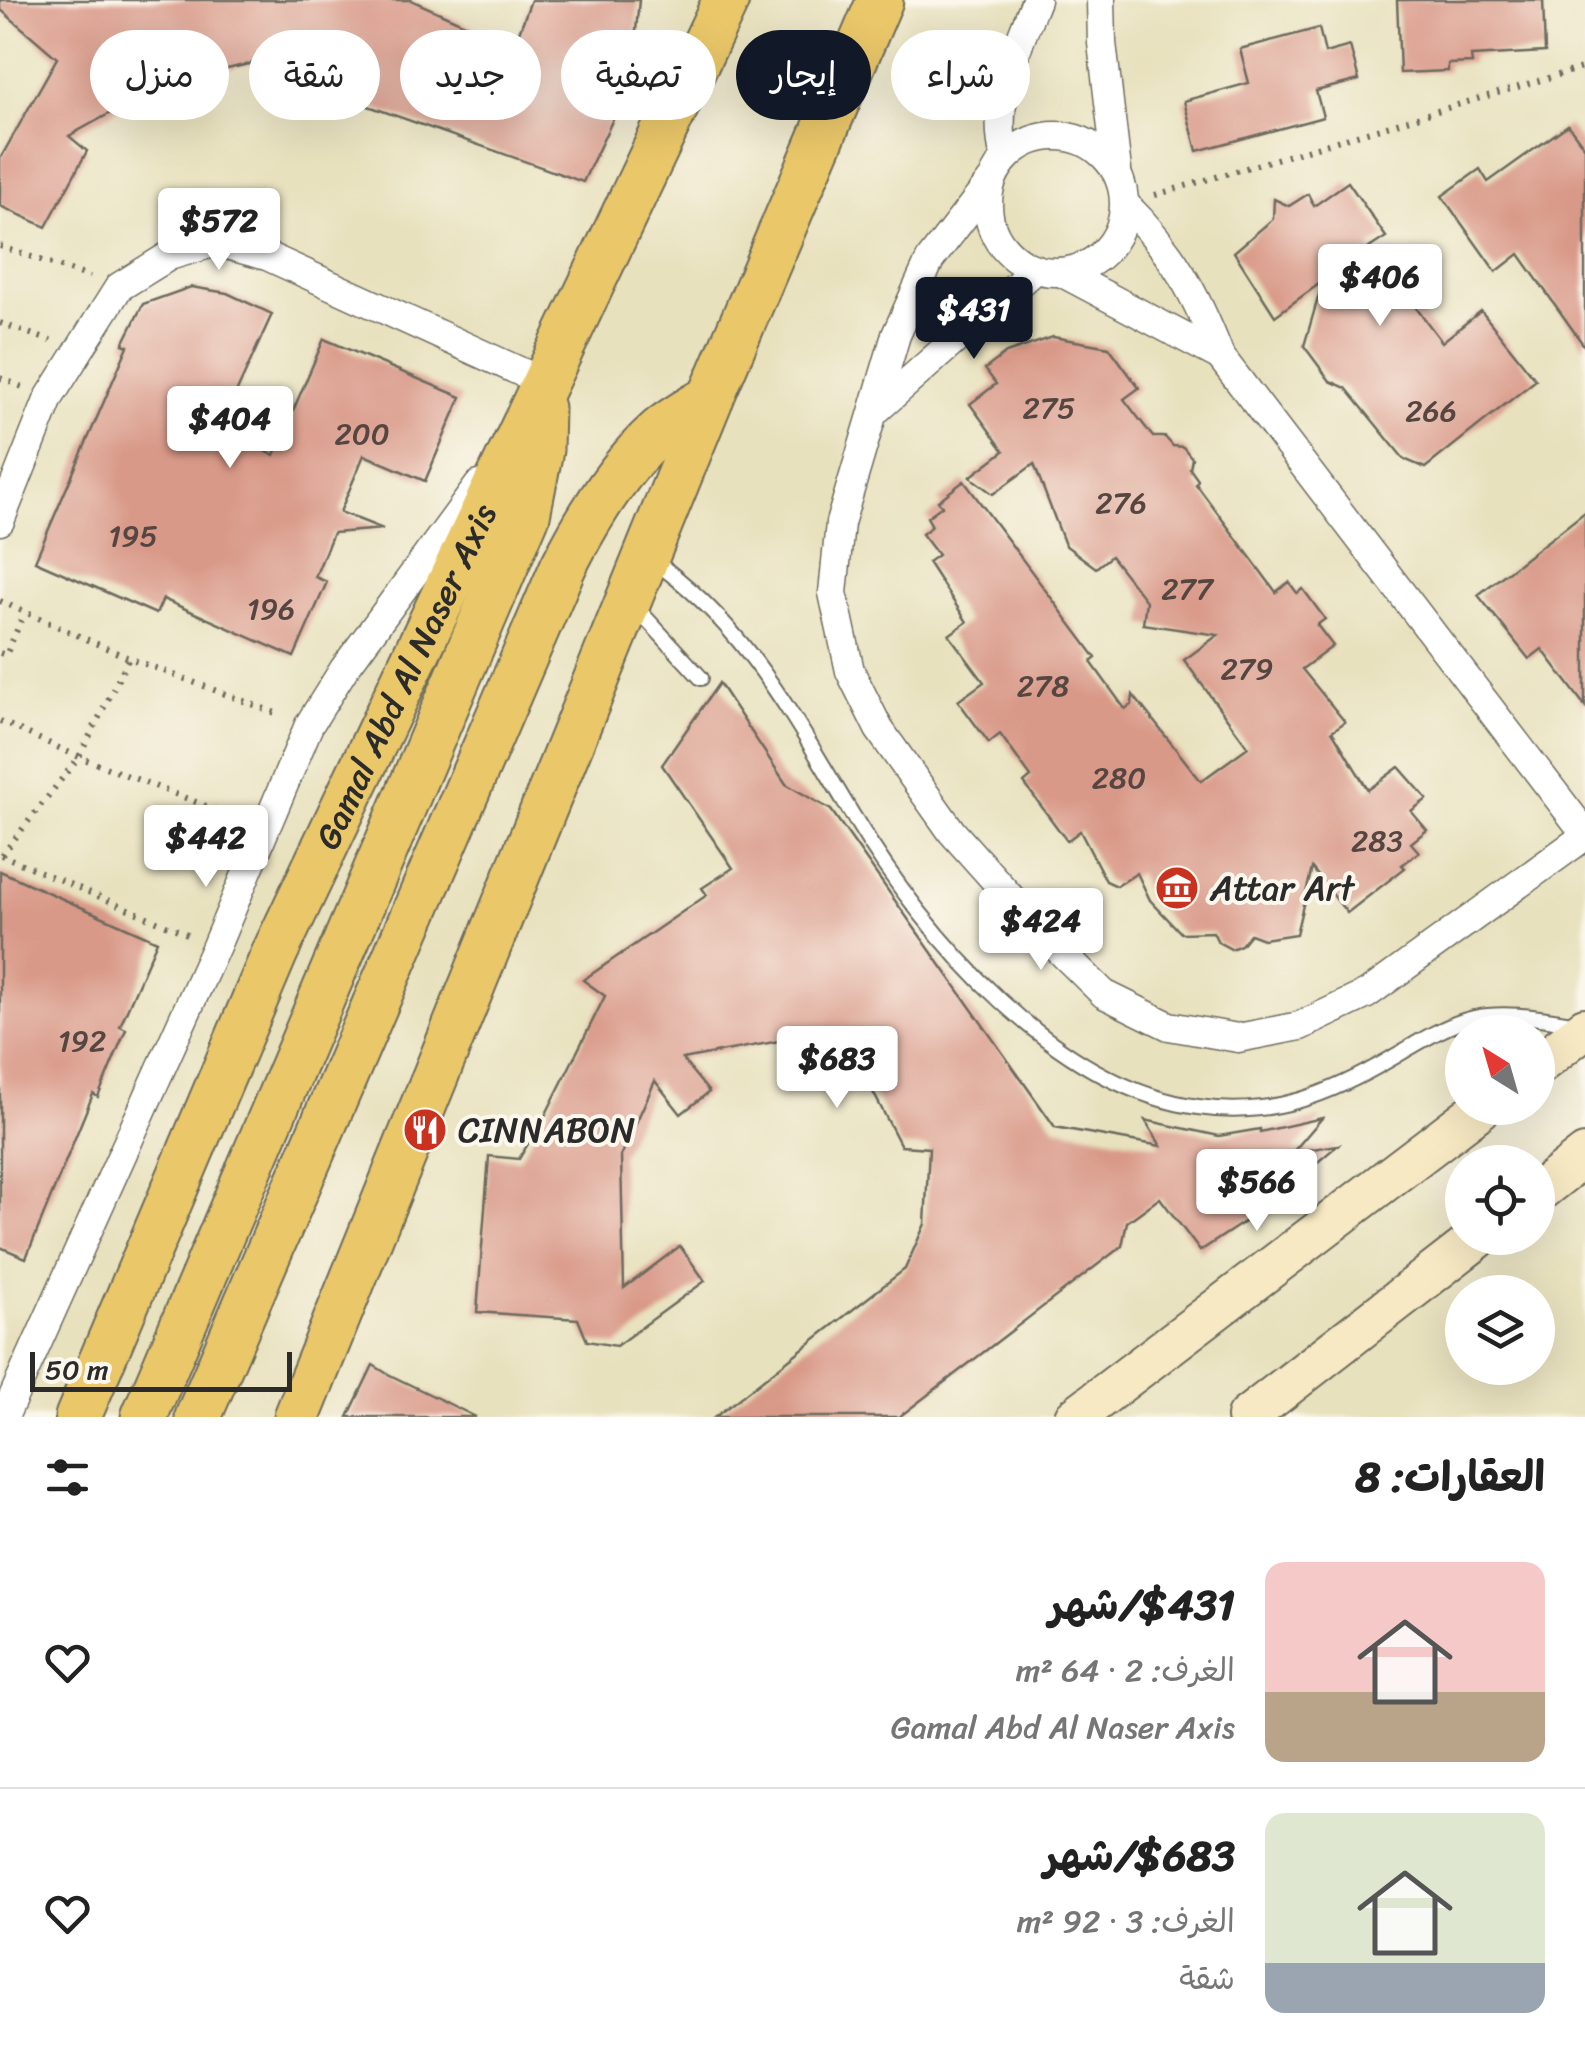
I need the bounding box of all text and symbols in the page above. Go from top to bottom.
chip: منزل [90,30,229,120]
chip: شقة [249,30,380,120]
chip: جديد [400,30,541,120]
chip: تصفية [561,30,716,120]
chip: إيجار [736,30,871,120]
chip: شراء [891,30,1030,120]
pin: $572 [160,188,278,273]
text: $572 [180,192,258,249]
pin: $406 [1321,244,1439,329]
text: $406 [1340,248,1420,305]
pin: $431 [915,277,1033,362]
text: $431 [938,281,1010,338]
house number: 275 [1023,381,1075,435]
house number: 266 [1405,384,1457,438]
pin: $404 [171,386,289,471]
text: $404 [189,390,271,447]
house number: 200 [334,407,390,461]
house number: 276 [1095,476,1147,530]
street label: Gamal Abd Al Naser Axis [297,492,514,860]
house number: 195 [108,509,158,563]
house number: 277 [1161,562,1215,616]
house number: 196 [247,582,295,636]
house number: 279 [1221,642,1273,696]
house number: 278 [1017,659,1069,713]
house number: 280 [1092,751,1146,805]
pin: $442 [147,805,265,890]
text: $442 [166,809,246,866]
house number: 283 [1351,814,1403,868]
place label: Attar Art [1209,857,1356,919]
museum icon: Attar Art [1154,865,1200,911]
pin: $424 [982,888,1100,973]
text: $424 [1001,892,1081,949]
house number: 192 [58,1014,106,1068]
north arrow [1445,1015,1555,1125]
map controls [1445,1015,1555,1385]
pin: $683 [778,1026,896,1111]
text: $683 [799,1030,875,1087]
place label: CINNABON [458,1099,635,1161]
restaurant icon: CINNABON [402,1107,448,1153]
button: locate [1445,1145,1555,1255]
pin: $566 [1198,1149,1316,1234]
text: $566 [1218,1153,1296,1210]
button: layers [1445,1275,1555,1385]
text: 50 m [45,1345,109,1394]
scale bar [30,1347,292,1392]
text: العقارات: 8 [1355,1440,1545,1514]
icon: filters [40,1450,95,1505]
text: $431/شهر [1049,1568,1235,1642]
icon: home [1345,1602,1465,1722]
icon: heart [40,1635,95,1690]
text: الغرف: 2 · 64 m² [1016,1642,1235,1699]
text: Gamal Abd Al Naser Axis [891,1699,1235,1756]
text: $683/شهر [1044,1819,1235,1893]
icon: home [1345,1853,1465,1973]
icon: heart [40,1886,95,1941]
text: الغرف: 3 · 92 m² [1017,1893,1235,1950]
text: شقة [1179,1950,1235,2007]

